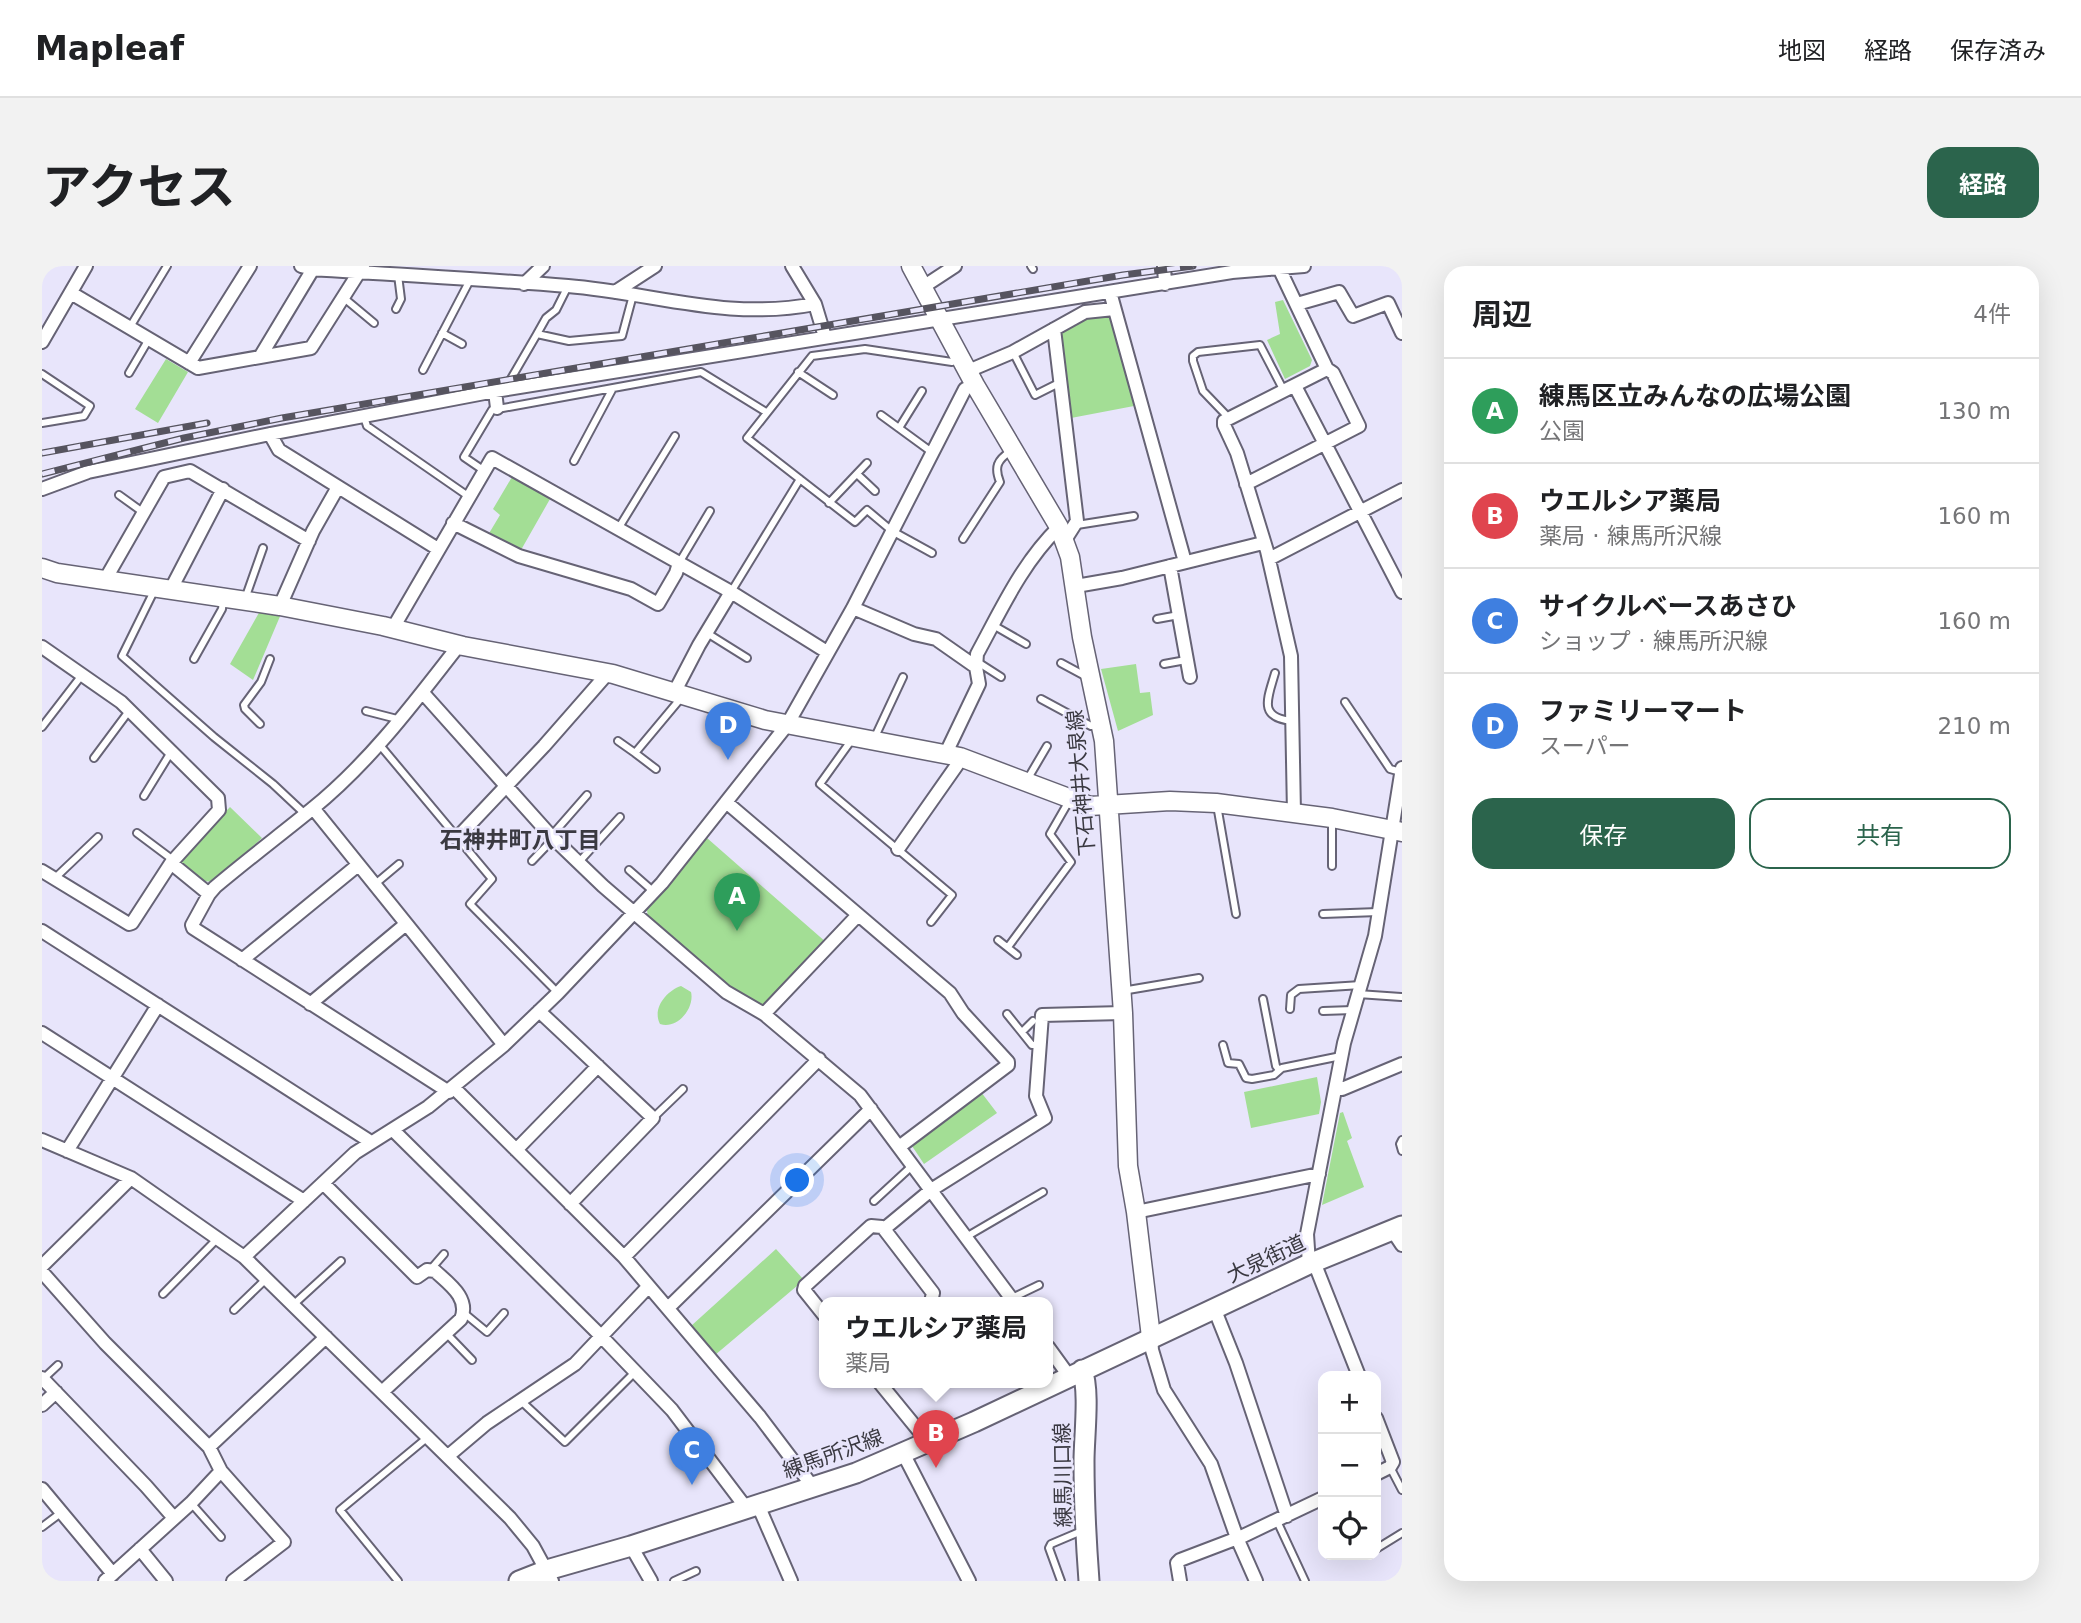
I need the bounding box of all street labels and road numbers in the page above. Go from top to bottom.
street label: 下石神井大泉線 [1063,709,1099,857]
street label: 大泉街道 [1223,1230,1309,1288]
street label: 練馬川口線 [1050,1422,1076,1528]
street label: 練馬所沢線 [780,1425,886,1483]

